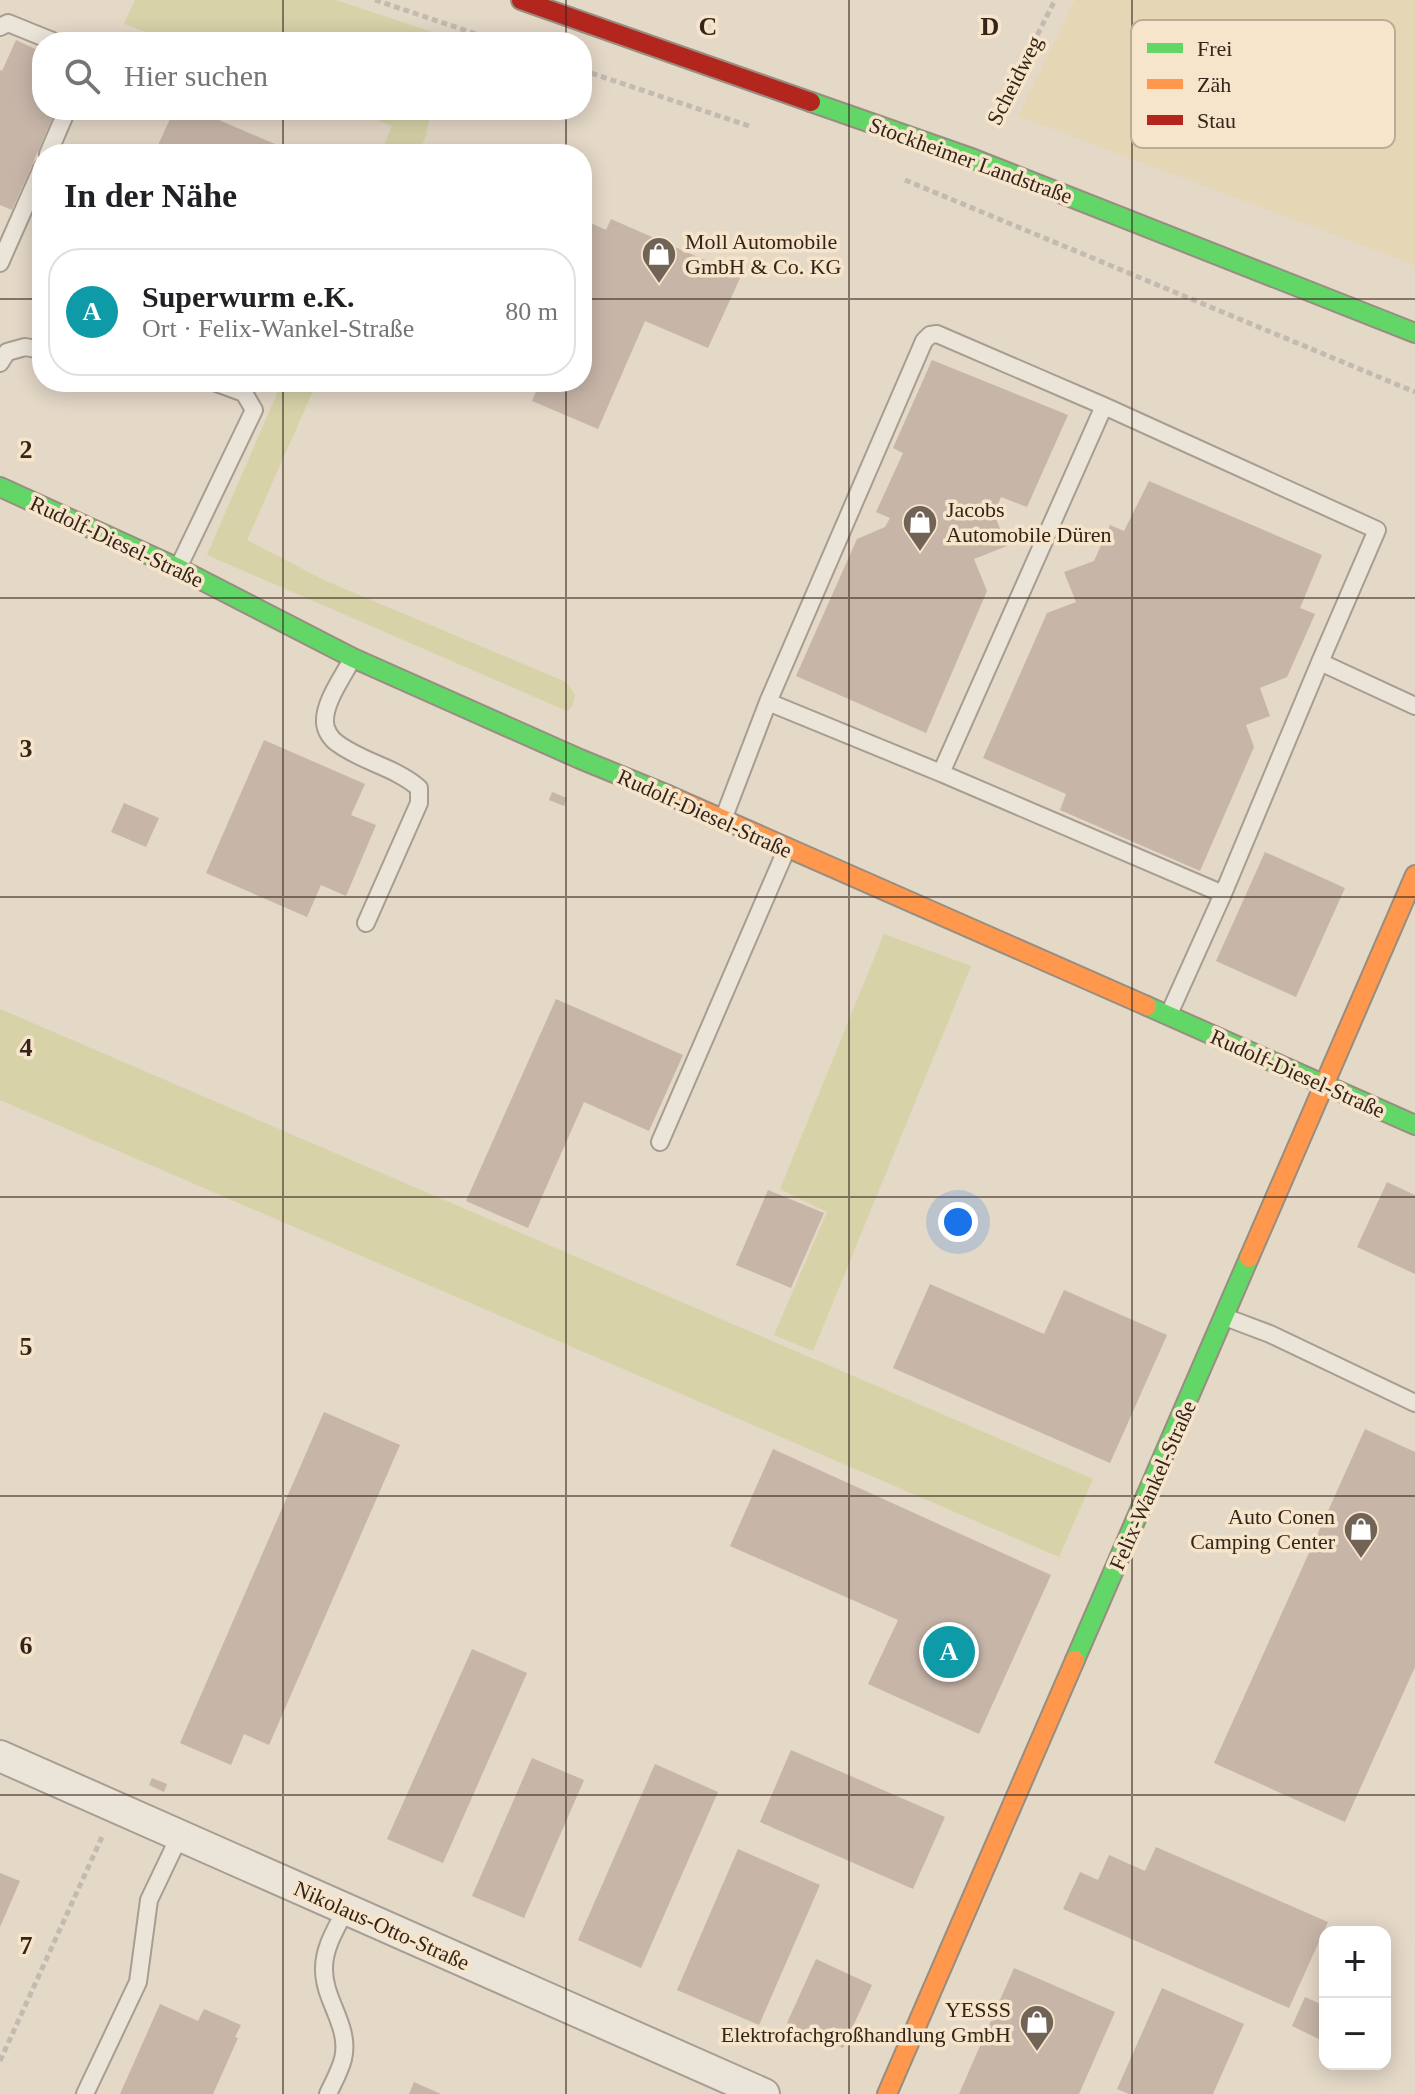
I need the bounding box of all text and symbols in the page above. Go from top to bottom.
text: C [699,12,717,41]
text: D [981,12,999,41]
legend [1131,20,1395,148]
search box [32,32,592,120]
street label: Scheidweg [981,32,1047,129]
text: Frei [1197,36,1232,61]
icon: search [60,54,104,98]
text: Hier suchen [124,59,268,92]
text: Zäh [1197,72,1231,97]
text: Stau [1197,108,1236,133]
street label: Stockheimer Landstraße [866,112,1076,209]
text: In der Nähe [64,177,237,214]
place label: Moll Automobile GmbH & Co. KG [685,229,842,279]
shop icon: Moll Automobile GmbH & Co. KG [640,235,678,285]
text: Superwurm e.K. [142,280,355,313]
text: A [83,297,101,326]
text: 80 m [505,297,558,326]
text: Ort · Felix-Wankel-Straße [142,314,414,343]
text: 2 [20,435,33,464]
street label: Rudolf-Diesel-Straße [26,490,207,593]
place label: Jacobs Automobile Düren [946,497,1112,547]
shop icon: Jacobs Automobile Düren [901,503,939,553]
text: 3 [20,734,33,763]
street label: Rudolf-Diesel-Straße [614,764,796,863]
street label: Rudolf-Diesel-Straße [1207,1024,1389,1123]
text: 4 [20,1033,33,1062]
your location [938,1202,978,1242]
text: 5 [20,1332,33,1361]
street label: Felix-Wankel-Straße [1104,1397,1201,1574]
place label: Auto Conen Camping Center [1190,1504,1336,1554]
shop icon: Auto Conen Camping Center [1342,1510,1380,1560]
pin: A [923,1622,975,1682]
text: 6 [20,1631,33,1660]
street label: Nikolaus-Otto-Straße [290,1876,473,1975]
map controls [1319,1926,1391,2070]
button: + [1319,1926,1391,1998]
text: 7 [20,1931,33,1960]
place label: YESSS Elektrofachgroßhandlung GmbH [721,1997,1011,2047]
button: − [1319,1998,1391,2070]
shop icon: YESSS Elektrofachgroßhandlung GmbH [1018,2003,1056,2053]

